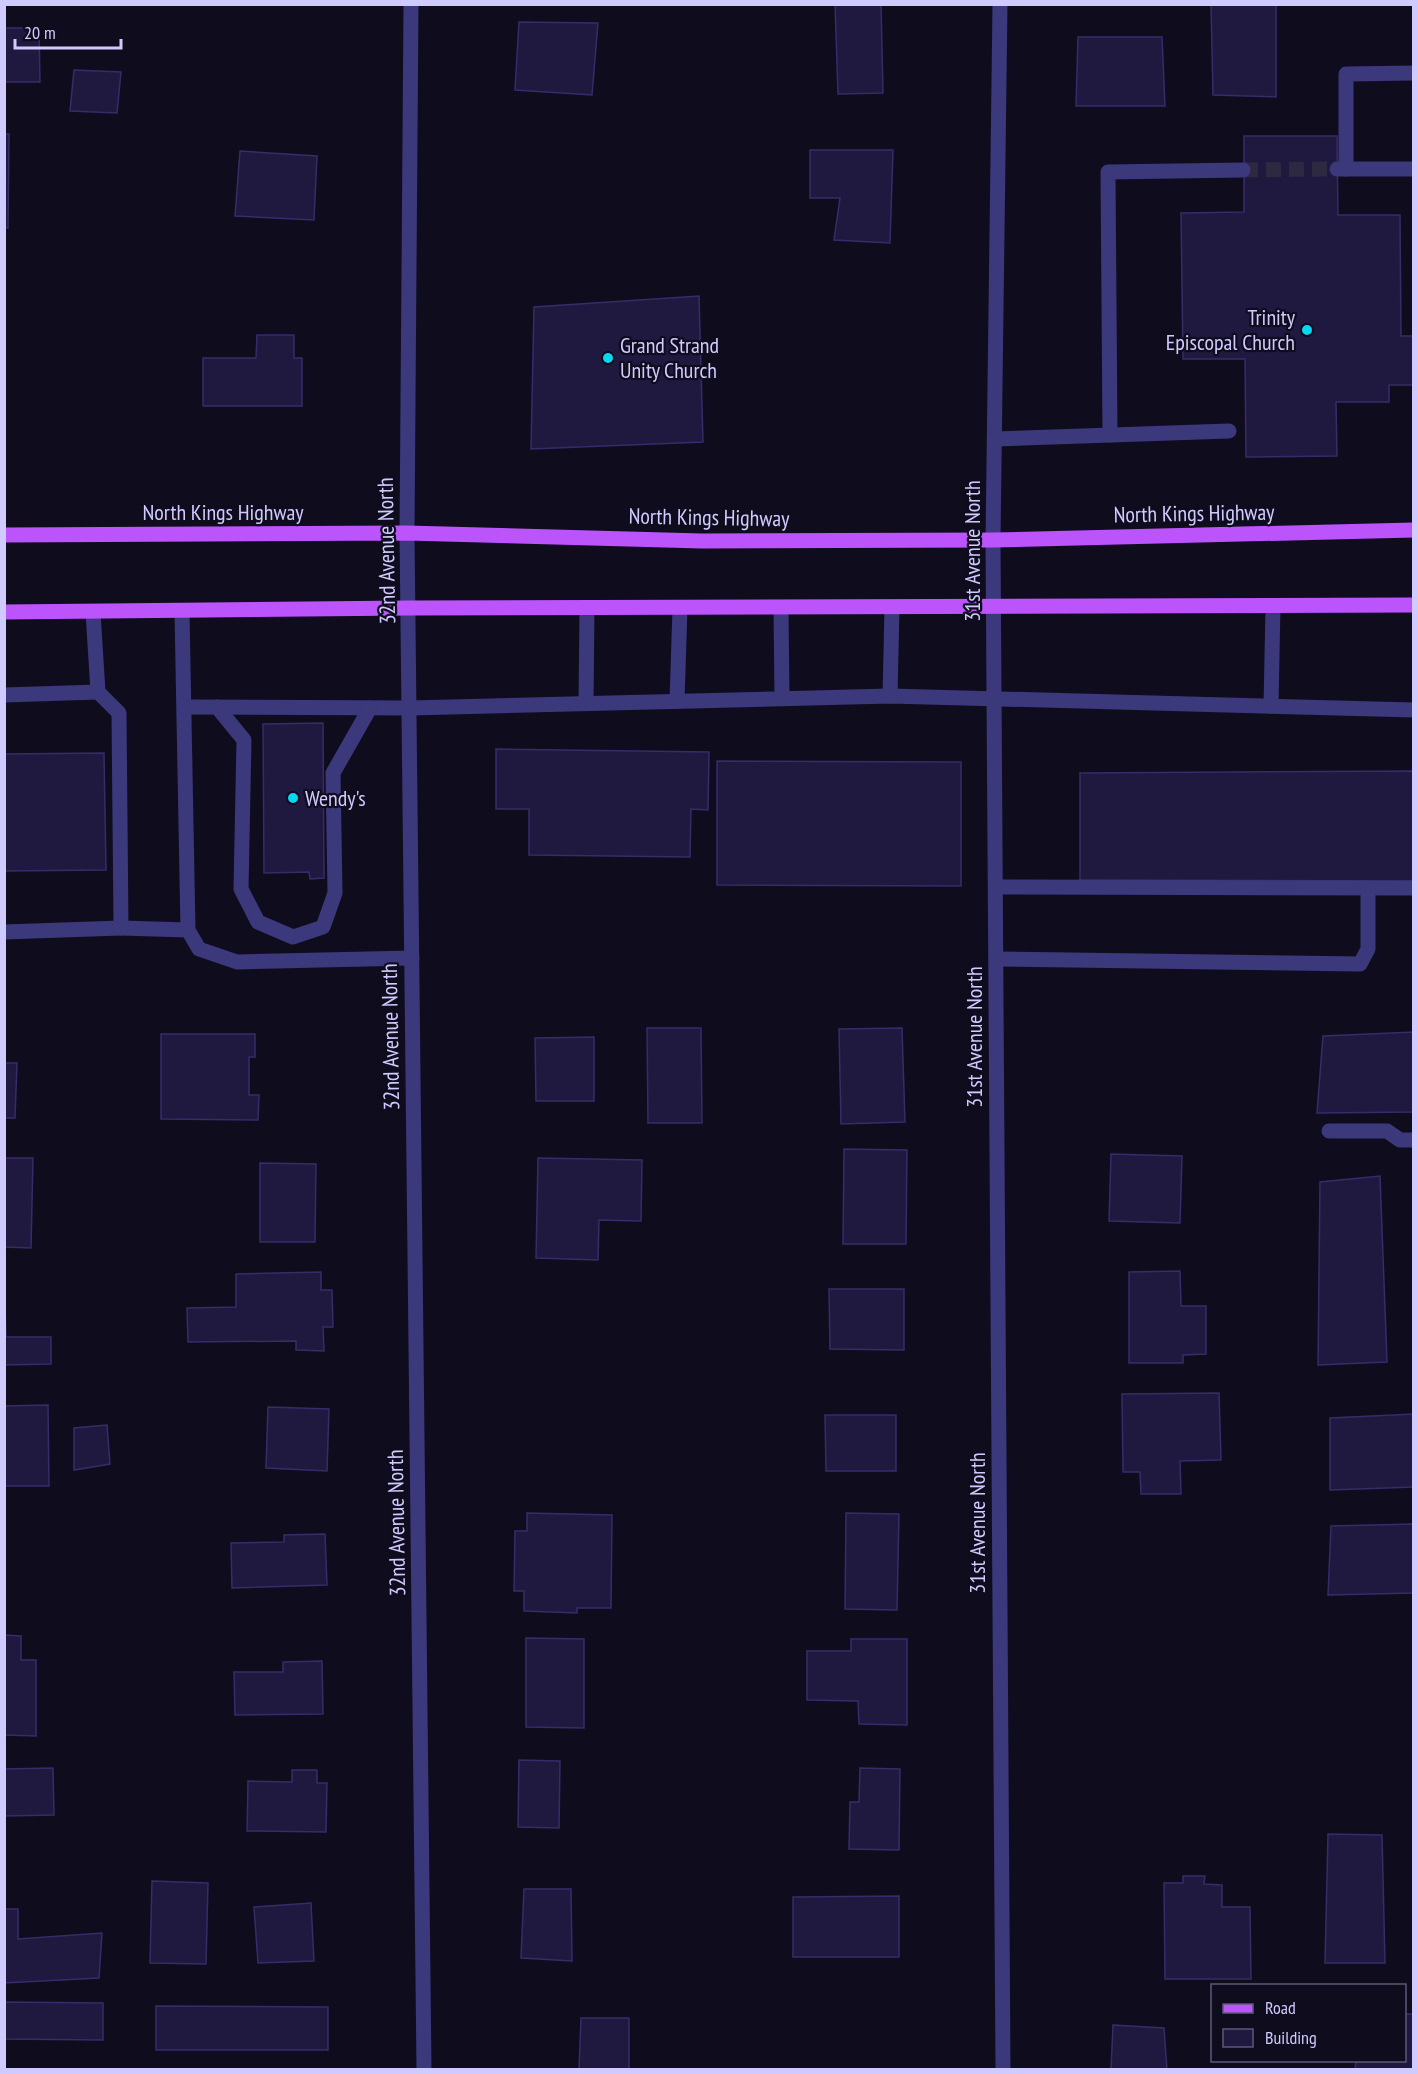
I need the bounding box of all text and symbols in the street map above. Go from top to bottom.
scale bar [15,12,122,50]
text: 20 m [24,21,56,44]
place label: Trinity Episcopal Church [1166,303,1296,356]
marker: Trinity Episcopal Church [1300,323,1314,337]
place label: Grand Strand Unity Church [620,331,719,384]
marker: Grand Strand Unity Church [601,351,615,365]
street label: 32nd Avenue North [371,477,401,625]
street label: 31st Avenue North [958,480,986,622]
street label: North Kings Highway [143,498,304,526]
street label: North Kings Highway [1113,498,1275,528]
street label: North Kings Highway [628,502,790,532]
place label: Wendy's [305,784,366,812]
marker: Wendy's [286,791,300,805]
street label: 32nd Avenue North [375,963,405,1111]
street label: 31st Avenue North [960,966,988,1108]
street label: 32nd Avenue North [381,1449,411,1597]
street label: 31st Avenue North [963,1452,991,1594]
legend [1211,1984,1406,2062]
text: Road [1265,1996,1296,2019]
text: Building [1265,2026,1317,2049]

